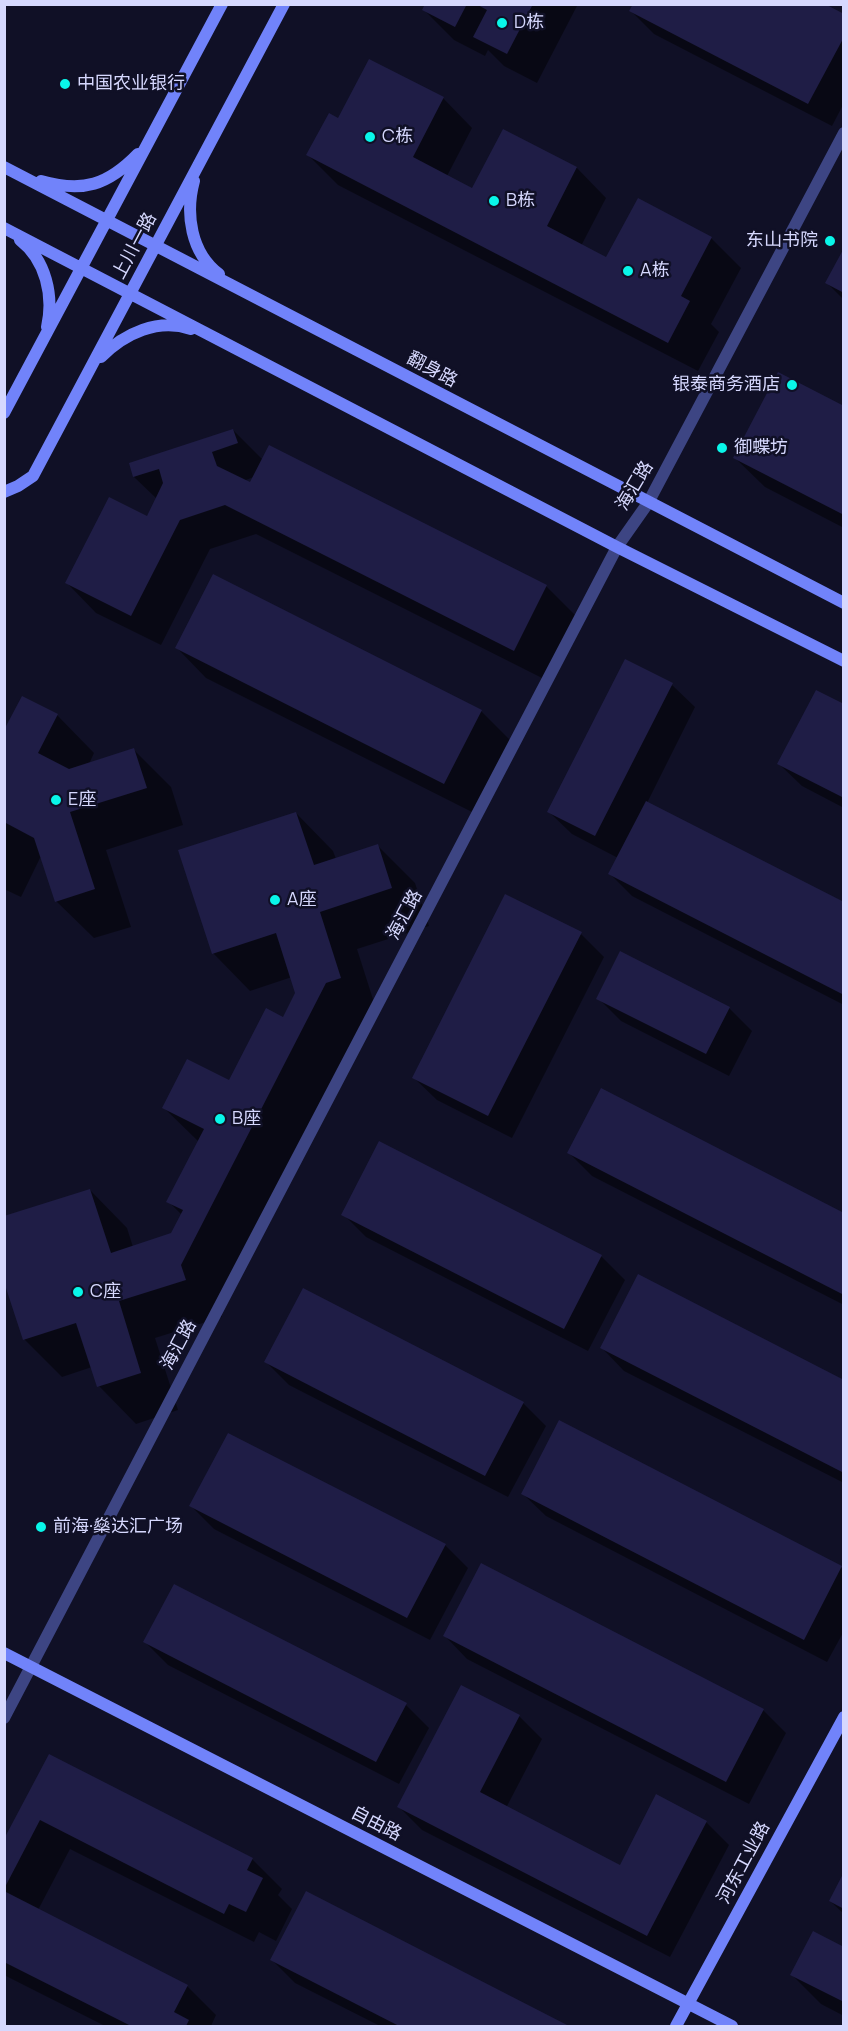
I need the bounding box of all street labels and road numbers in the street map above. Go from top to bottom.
street label: 上川一路 [109,209,161,283]
street label: 翻身路 [403,348,461,392]
street label: 海汇路 [612,457,658,515]
street label: 海汇路 [383,886,427,944]
street label: 海汇路 [157,1316,201,1374]
street label: 自由路 [347,1802,405,1846]
street label: 河东工业路 [713,1818,775,1908]

